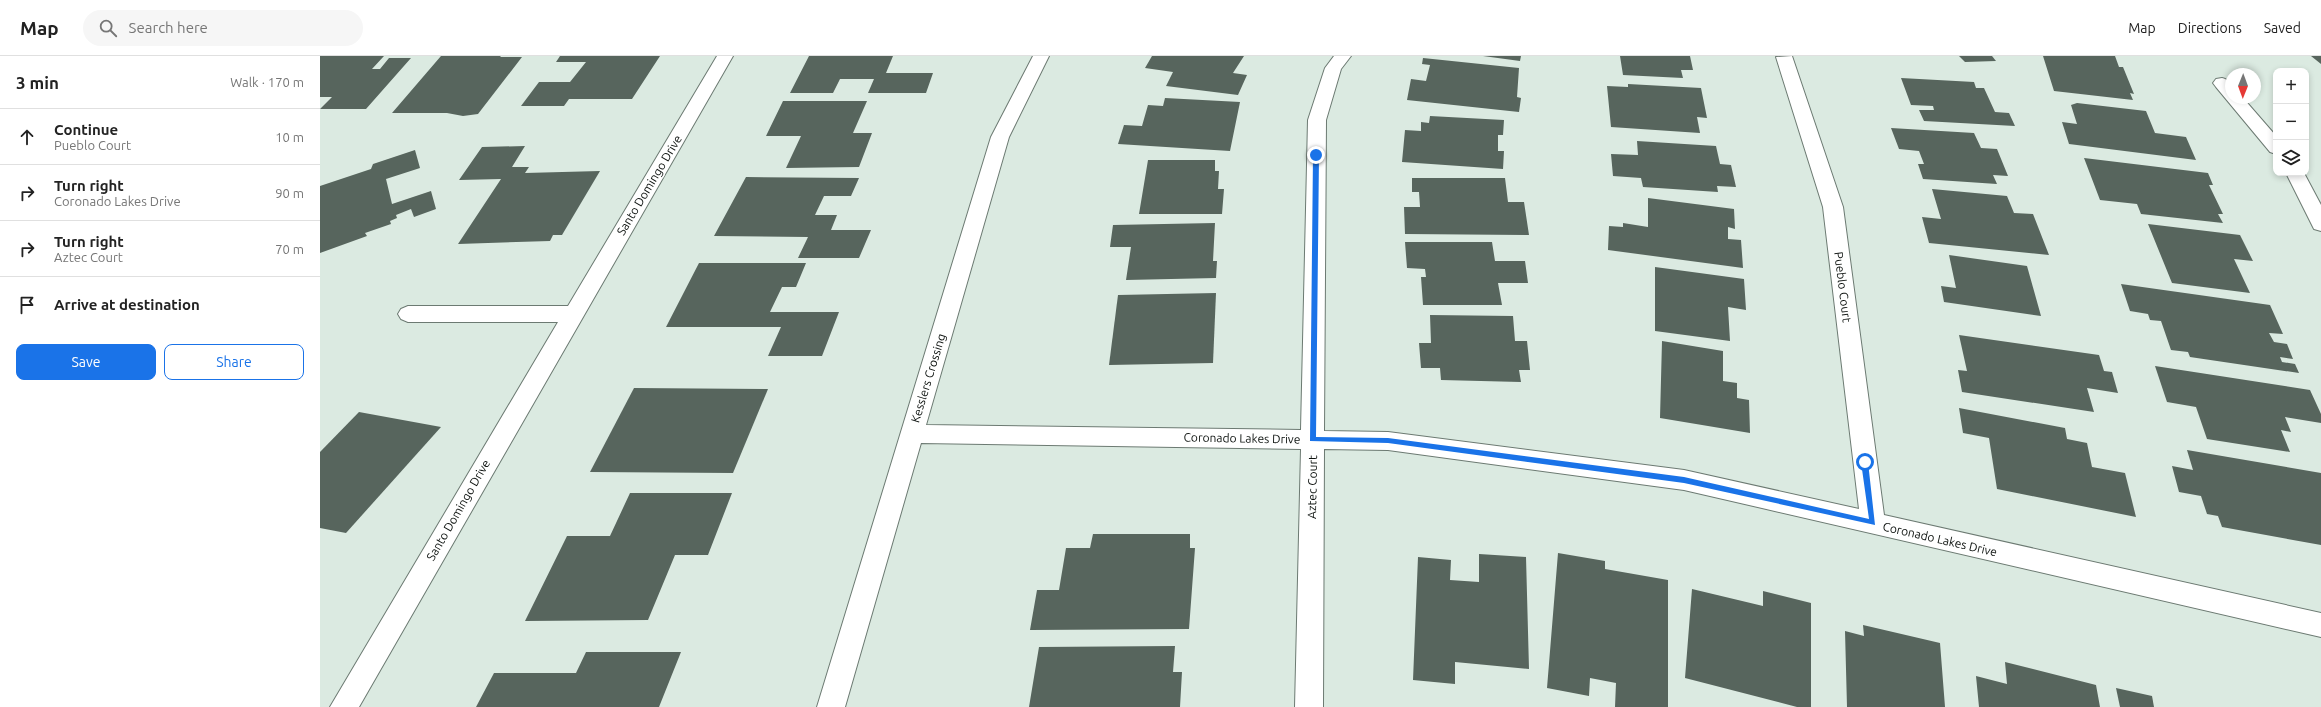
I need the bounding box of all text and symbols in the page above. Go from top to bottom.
search box [83,10,363,46]
text: Map [20,17,59,39]
icon: search [97,17,119,39]
text: Search here [129,19,208,36]
text: Map [2128,20,2156,36]
text: Directions [2178,20,2242,36]
text: Saved [2264,20,2301,36]
north arrow [2225,68,2261,104]
map controls [2273,68,2309,176]
button: + [2273,68,2309,104]
text: 3 min [16,73,59,92]
text: Walk · 170 m [230,75,304,89]
button: − [2273,104,2309,140]
text: Continue [54,121,118,138]
icon: ahead [16,126,38,148]
text: 10 m [275,130,304,144]
street label: Santo Domingo Drive [614,133,684,237]
text: Pueblo Court [54,138,131,152]
button: layers [2273,140,2309,176]
route end [1307,146,1325,164]
text: Turn right [54,177,124,194]
icon: right [16,182,38,204]
text: 90 m [275,186,304,200]
text: Coronado Lakes Drive [54,194,181,208]
text: Turn right [54,233,124,250]
icon: right [16,238,38,260]
text: 70 m [275,242,304,256]
text: Aztec Court [54,250,123,264]
street label: Pueblo Court [1832,251,1854,323]
icon: arrive [16,294,38,316]
text: Arrive at destination [54,296,200,313]
street label: Kesslers Crossing [908,332,948,424]
button: Save [16,344,156,380]
button: Share [164,344,304,380]
street label: Coronado Lakes Drive [1183,430,1301,446]
route start [1856,453,1874,471]
street label: Aztec Court [1305,455,1319,519]
street label: Santo Domingo Drive [424,457,492,563]
street label: Coronado Lakes Drive [1882,520,1998,558]

